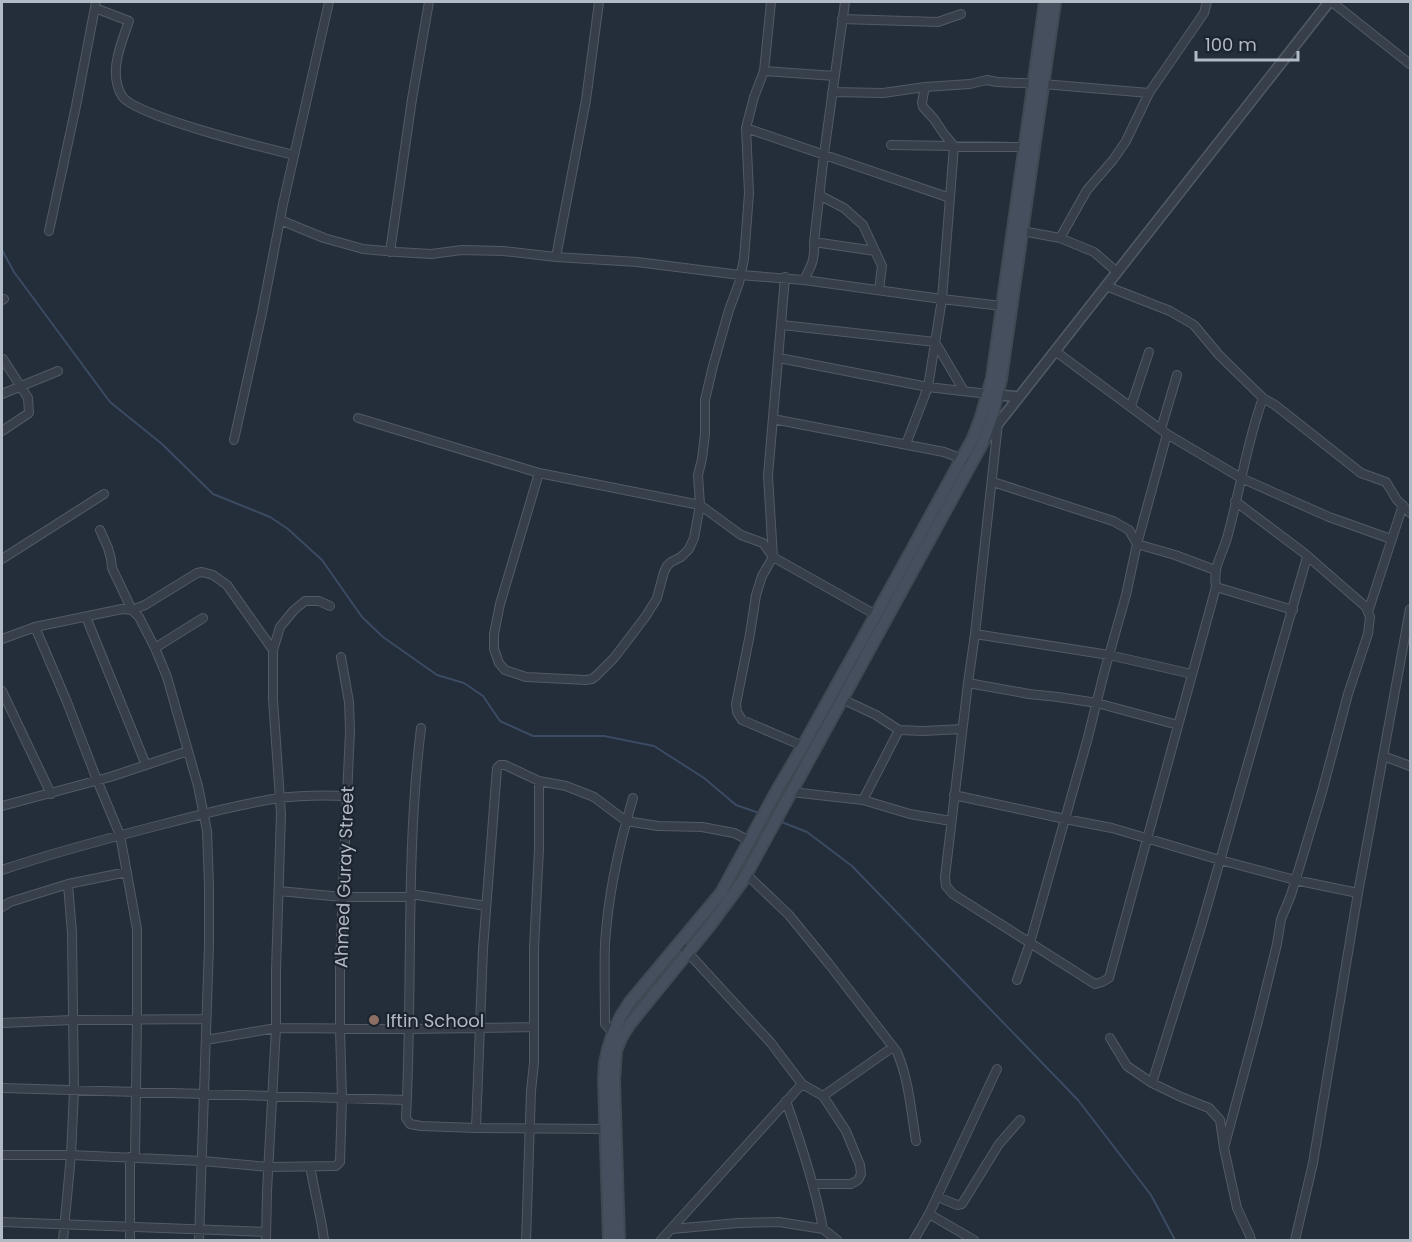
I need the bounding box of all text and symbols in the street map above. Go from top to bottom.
scale bar [1196,24,1298,62]
text: 100 m [1205,32,1257,57]
street label: Ahmed Guray Street [328,785,360,969]
place label: Iftin School [386,1008,484,1033]
marker: Iftin School [367,1013,381,1027]

